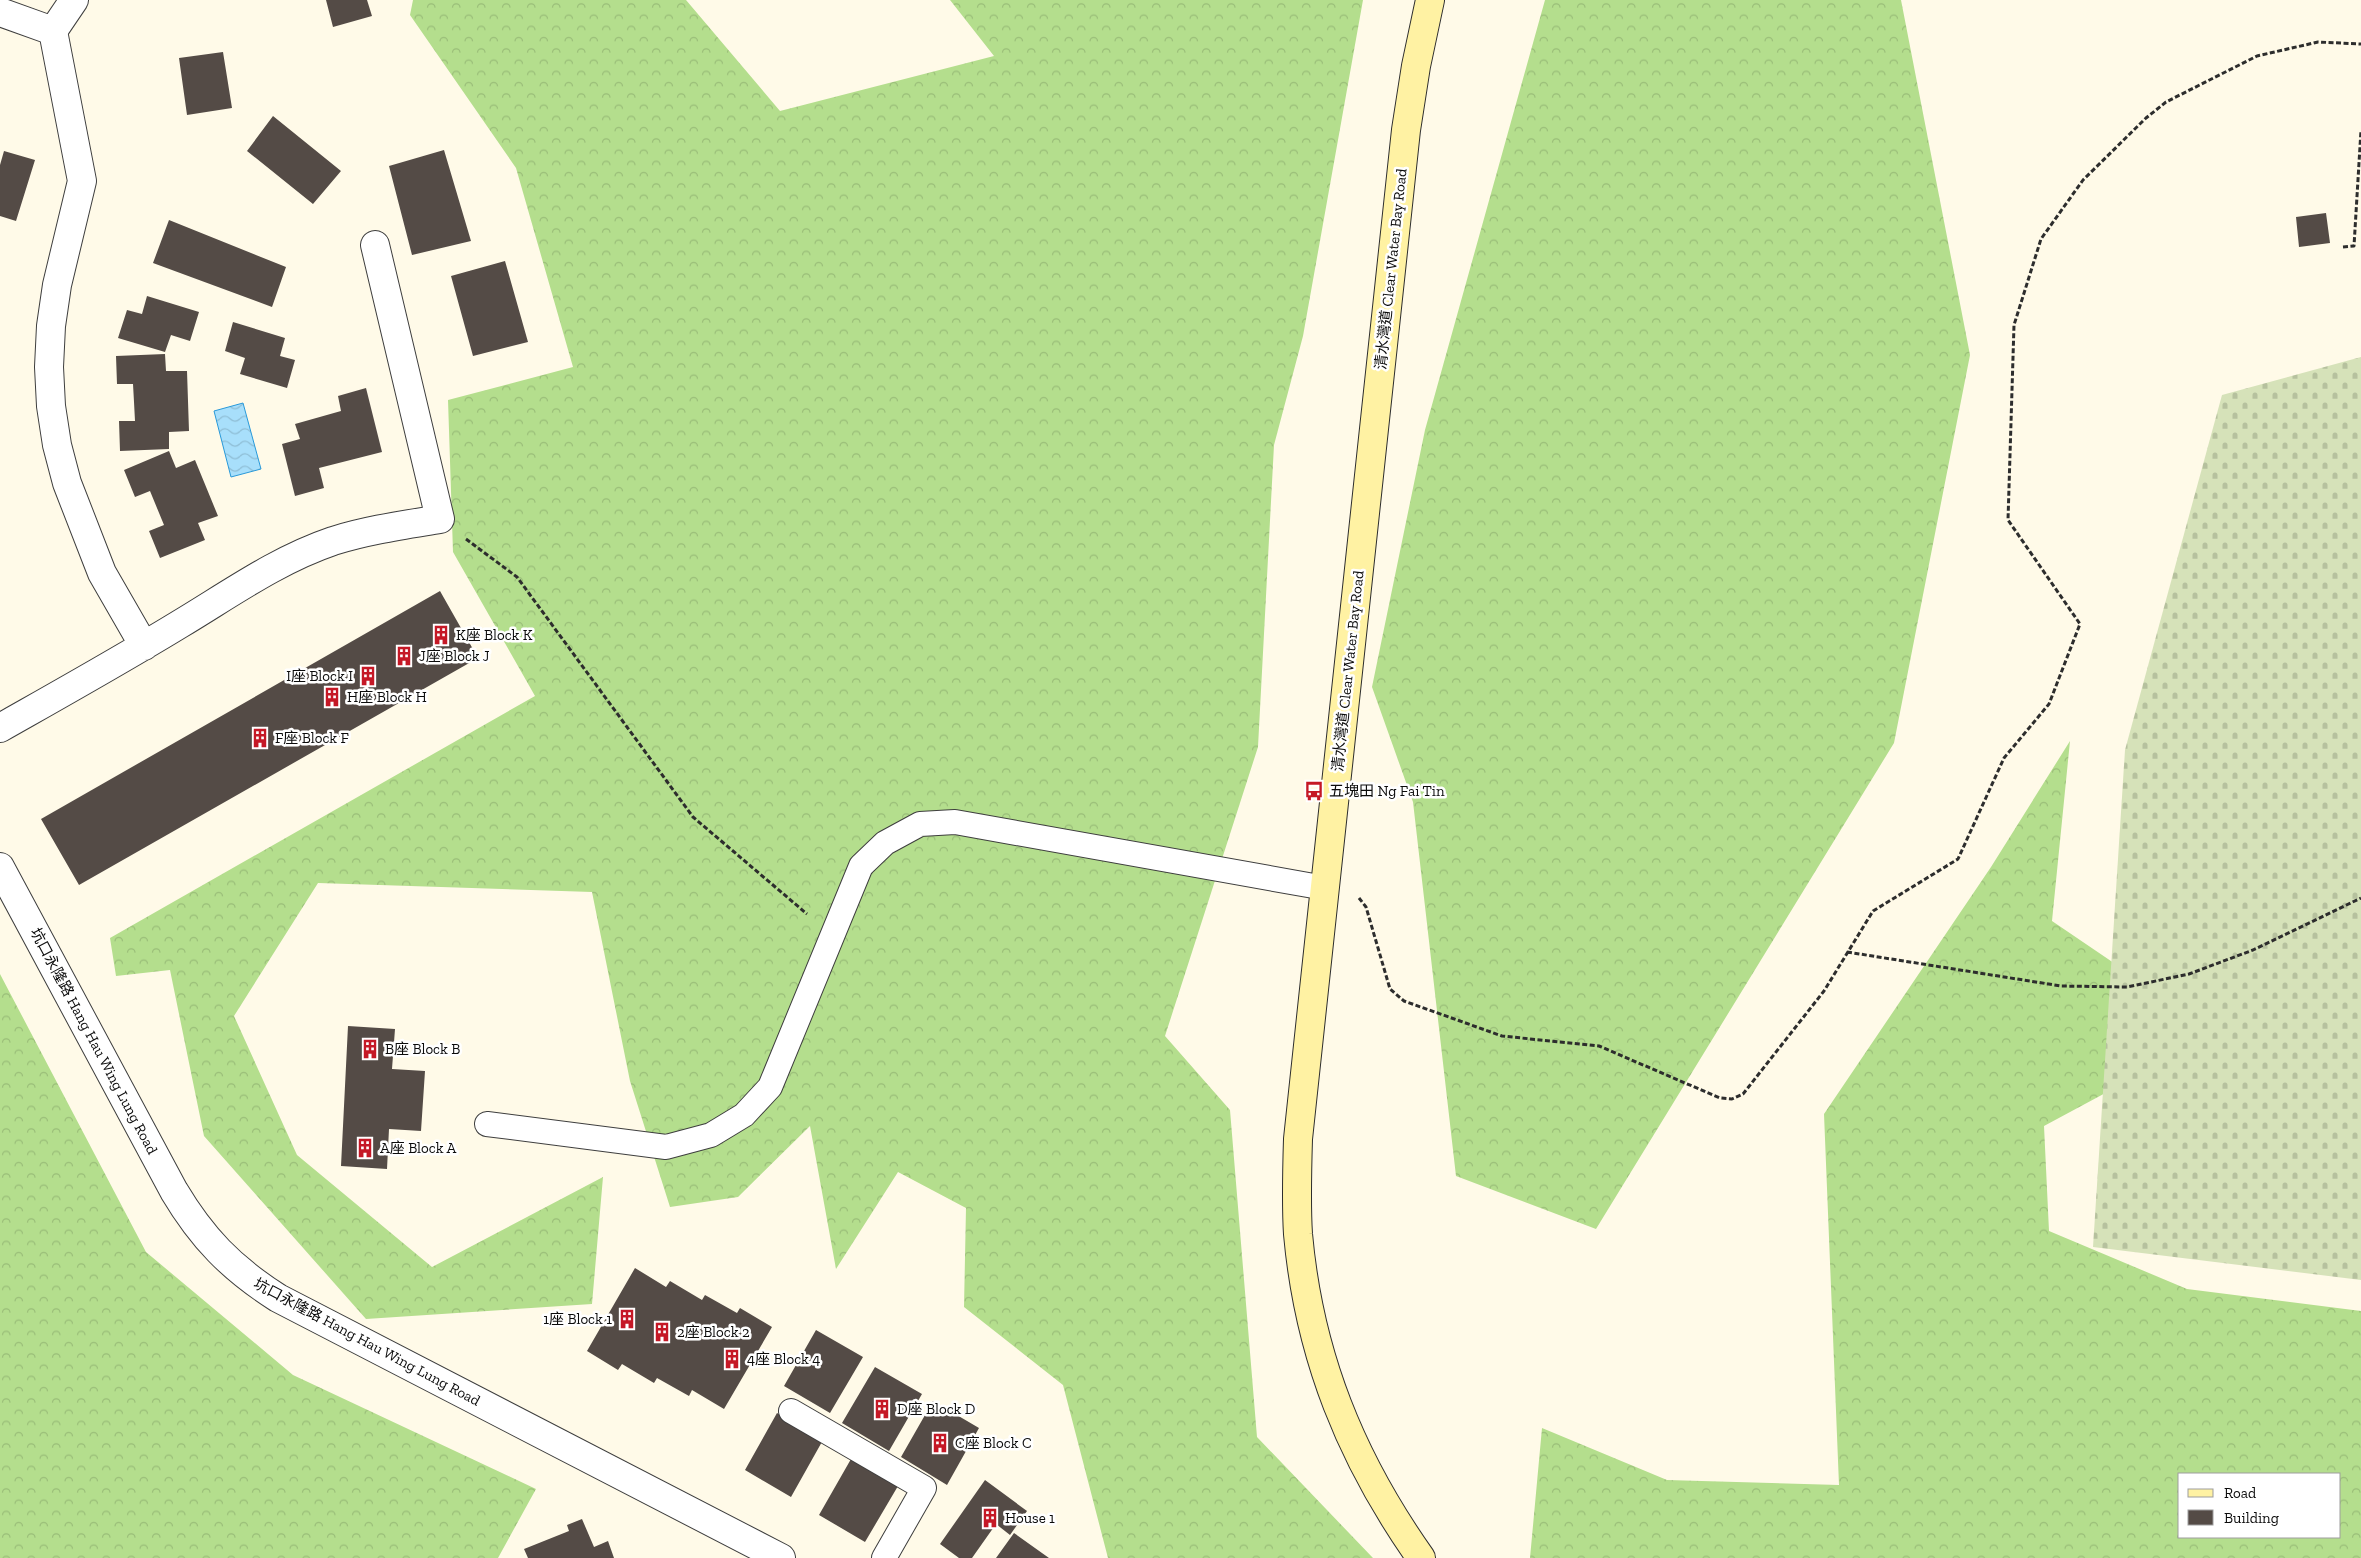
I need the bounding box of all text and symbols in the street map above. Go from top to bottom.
street label: 清水灣道 Clear Water Bay Road [1371,167,1411,370]
street label: 清水灣道 Clear Water Bay Road [1328,569,1368,772]
building icon: K座 Block K [430,624,452,646]
place label: K座 Block K [456,626,533,644]
building icon: J座 Block J [393,645,415,667]
place label: J座 Block J [419,647,490,665]
building icon: I座 Block I [357,665,379,687]
place label: I座 Block I [286,667,353,685]
building icon: H座 Block H [321,686,343,708]
place label: H座 Block H [347,688,427,706]
building icon: F座 Block F [249,727,271,749]
place label: F座 Block F [275,729,350,747]
bus stop icon: 五塊田 Ng Fai Tin [1303,780,1325,802]
place label: 五塊田 Ng Fai Tin [1329,782,1445,800]
street label: 坑口永隆路 Hang Hau Wing Lung Road [26,925,162,1158]
building icon: B座 Block B [359,1038,381,1060]
place label: B座 Block B [385,1040,460,1058]
building icon: A座 Block A [354,1137,376,1159]
place label: A座 Block A [380,1139,456,1157]
street label: 坑口永隆路 Hang Hau Wing Lung Road [251,1274,484,1410]
building icon: 1座 Block 1 [616,1308,638,1330]
place label: 1座 Block 1 [543,1310,612,1328]
building icon: 2座 Block 2 [651,1321,673,1343]
place label: 2座 Block 2 [677,1323,750,1341]
building icon: 4座 Block 4 [721,1348,743,1370]
place label: 4座 Block 4 [747,1350,820,1368]
building icon: D座 Block D [871,1398,893,1420]
place label: D座 Block D [897,1400,975,1418]
building icon: C座 Block C [929,1432,951,1454]
place label: C座 Block C [955,1434,1032,1452]
legend [2178,1473,2341,1538]
text: Road [2224,1484,2257,1502]
building icon: House 1 [979,1507,1001,1529]
place label: House 1 [1005,1509,1055,1527]
text: Building [2224,1509,2279,1527]

